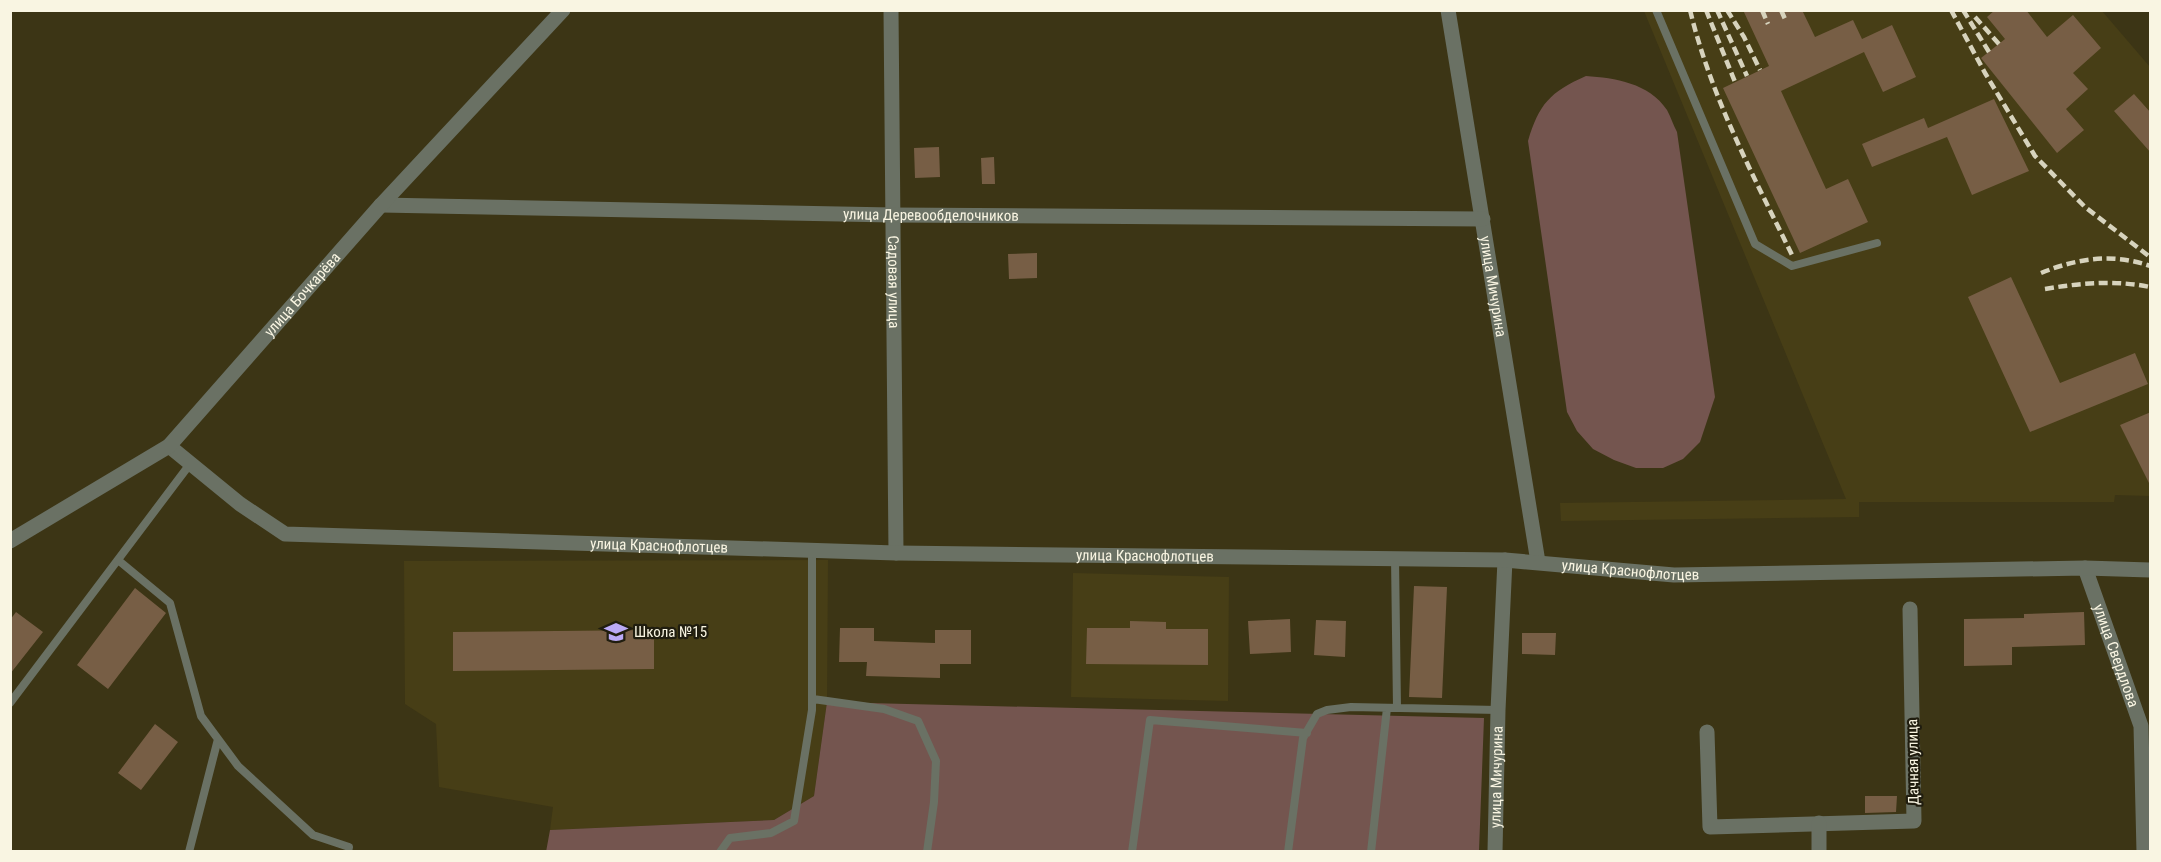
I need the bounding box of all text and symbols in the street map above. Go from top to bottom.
street label: улица Деревообделочников [843,205,1019,225]
street label: Садовая улица [884,235,903,329]
street label: улица Мичурина [1476,235,1510,338]
street label: улица Бочкарёва [260,249,344,340]
street label: улица Краснофлотцев [590,534,728,557]
street label: улица Краснофлотцев [1076,546,1214,566]
street label: улица Краснофлотцев [1561,556,1699,584]
street label: улица Свердлова [2090,602,2143,710]
school or university icon: Школа №15 [603,619,629,645]
place label: Школа №15 [634,623,707,641]
street label: Дачная улица [1903,719,1923,805]
street label: улица Мичурина [1487,726,1507,828]

